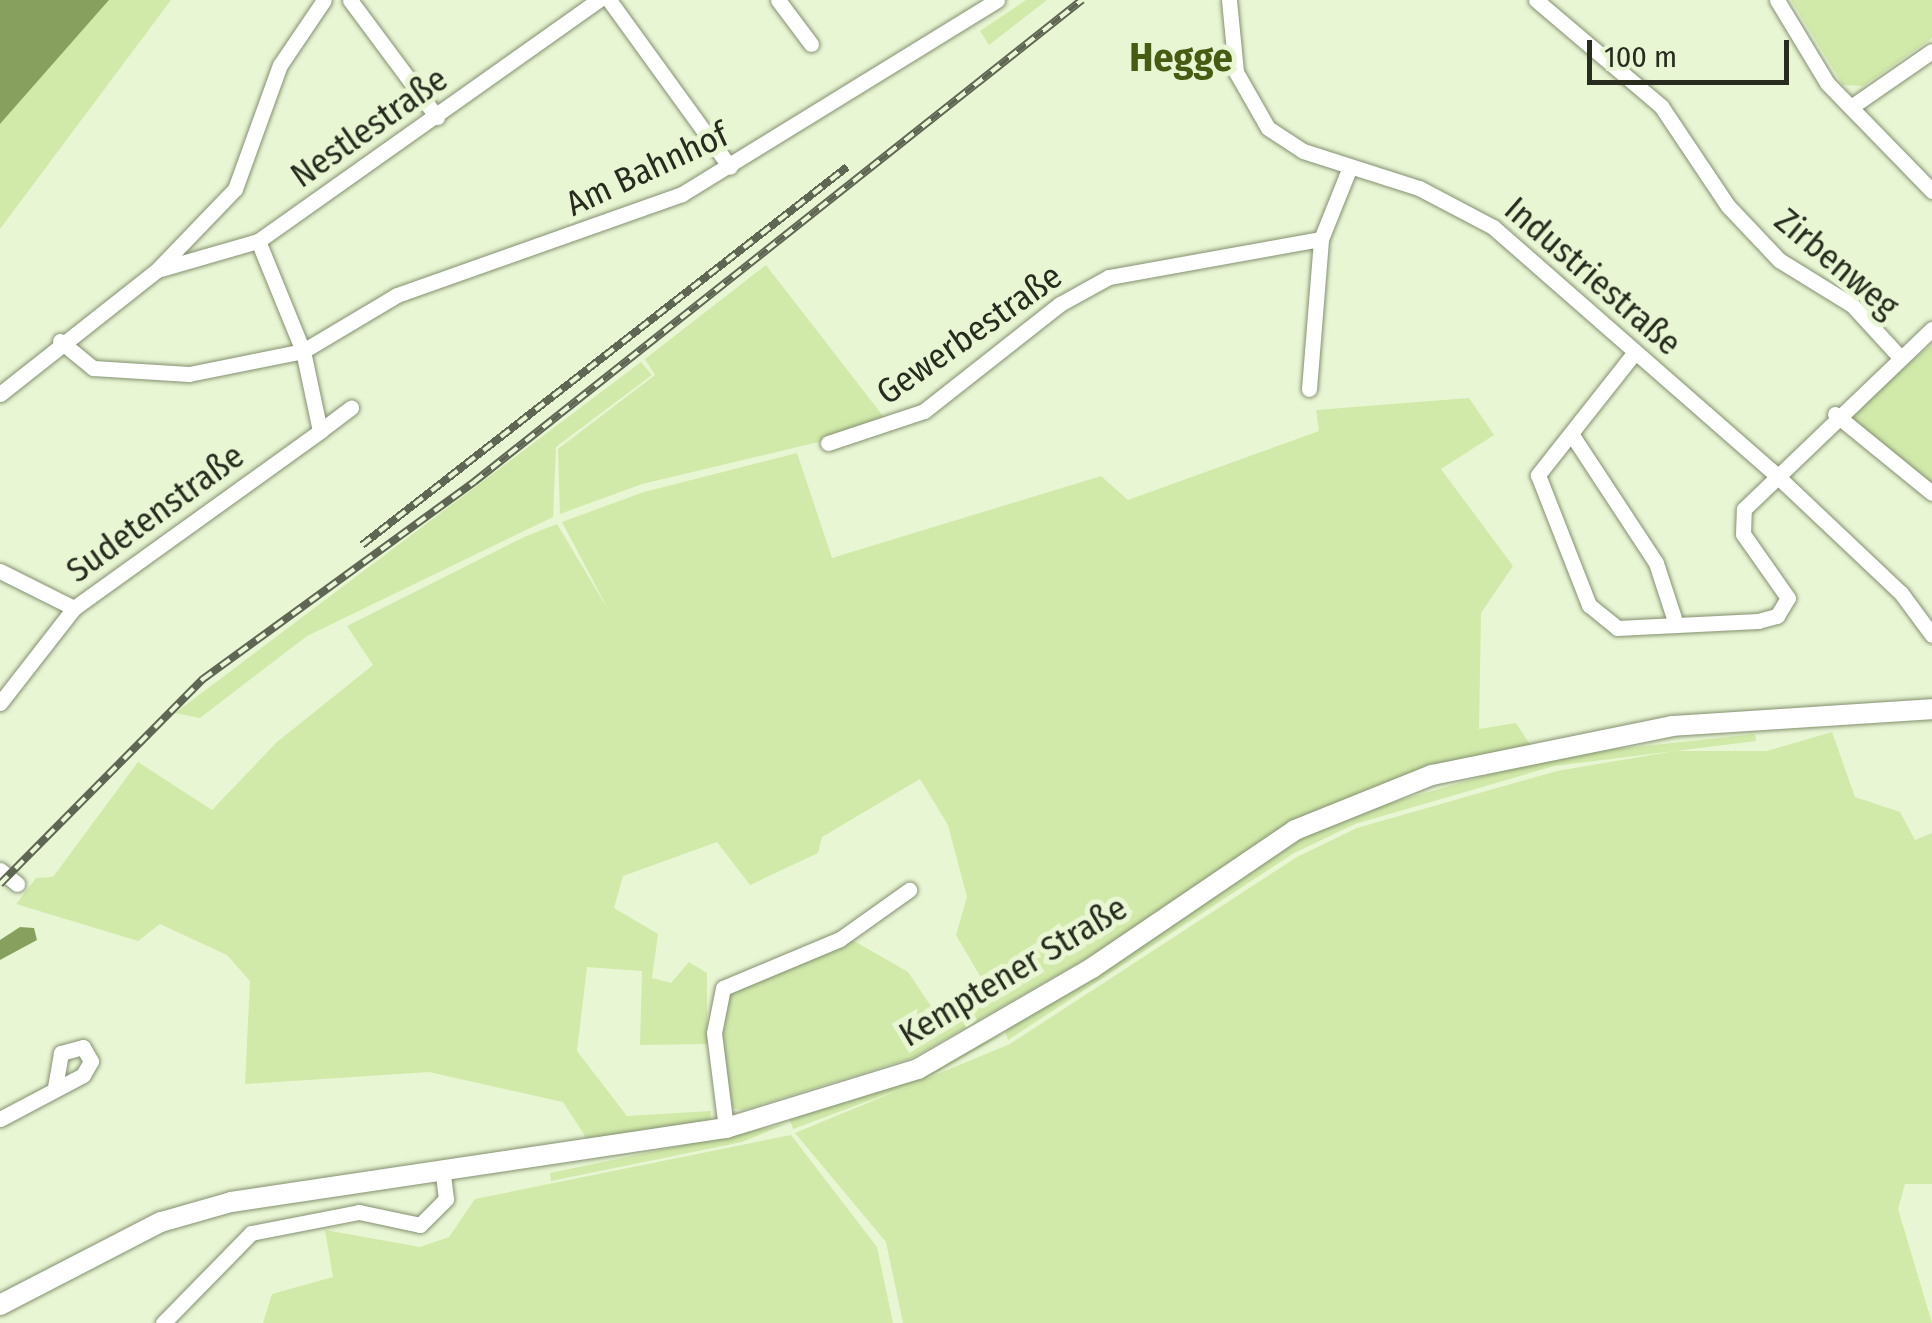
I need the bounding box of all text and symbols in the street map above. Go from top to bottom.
scale bar [1592,20,1794,82]
district label: Hegge [1129,34,1233,82]
text: 100 m [1604,39,1677,75]
street label: Nestlestraße [283,58,455,196]
street label: Am Bahnhof [559,113,735,225]
street label: Industriestraße [1496,188,1690,364]
street label: Zirbenweg [1767,199,1907,327]
street label: Gewerbestraße [868,255,1070,413]
street label: Sudetenstraße [58,435,252,591]
street label: Kemptener Straße [891,886,1135,1056]

